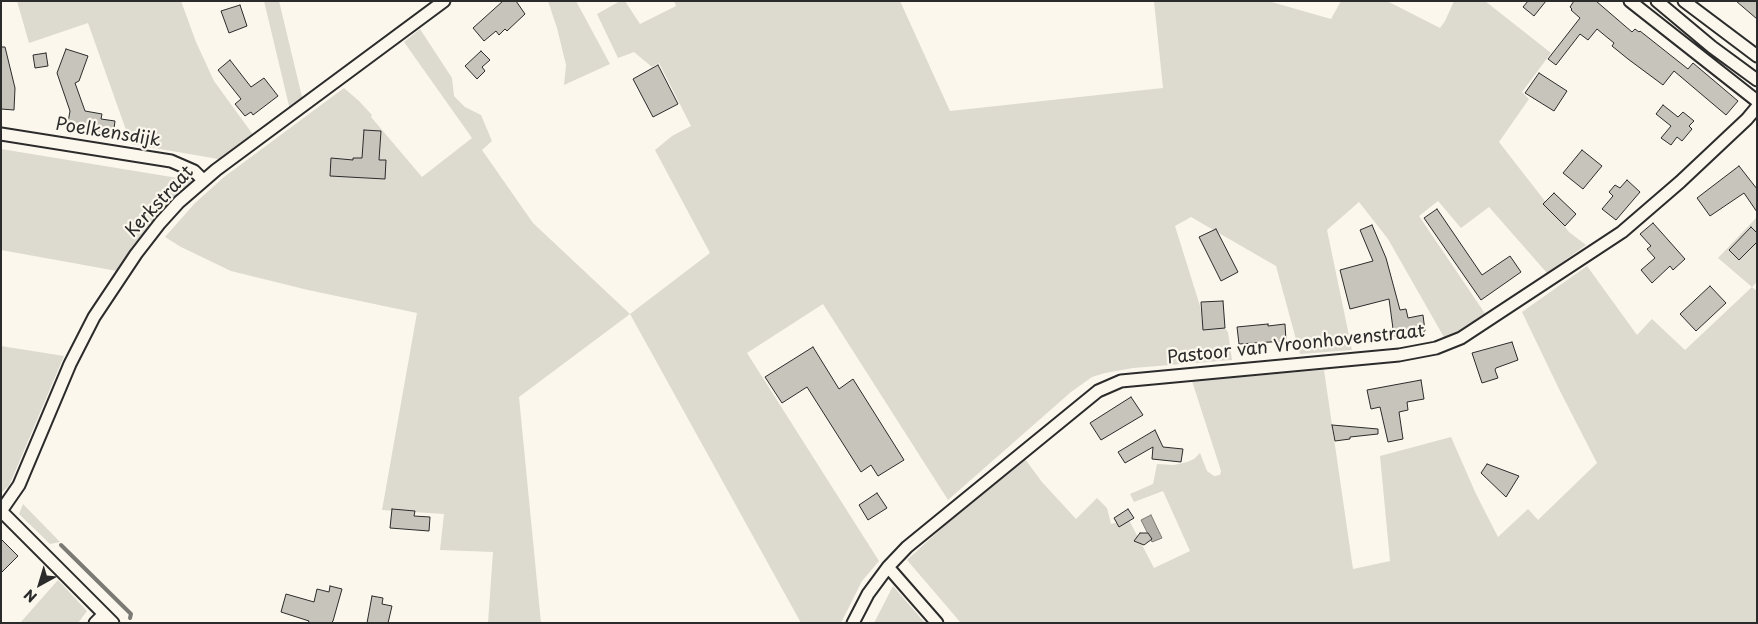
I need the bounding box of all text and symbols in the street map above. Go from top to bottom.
street label: Poelkensdijk [54,114,162,152]
street label: Kerkstraat [121,162,199,242]
street label: Pastoor van Vroonhovenstraat [1166,321,1426,369]
north arrow [15,559,65,609]
text: N [19,584,41,608]

